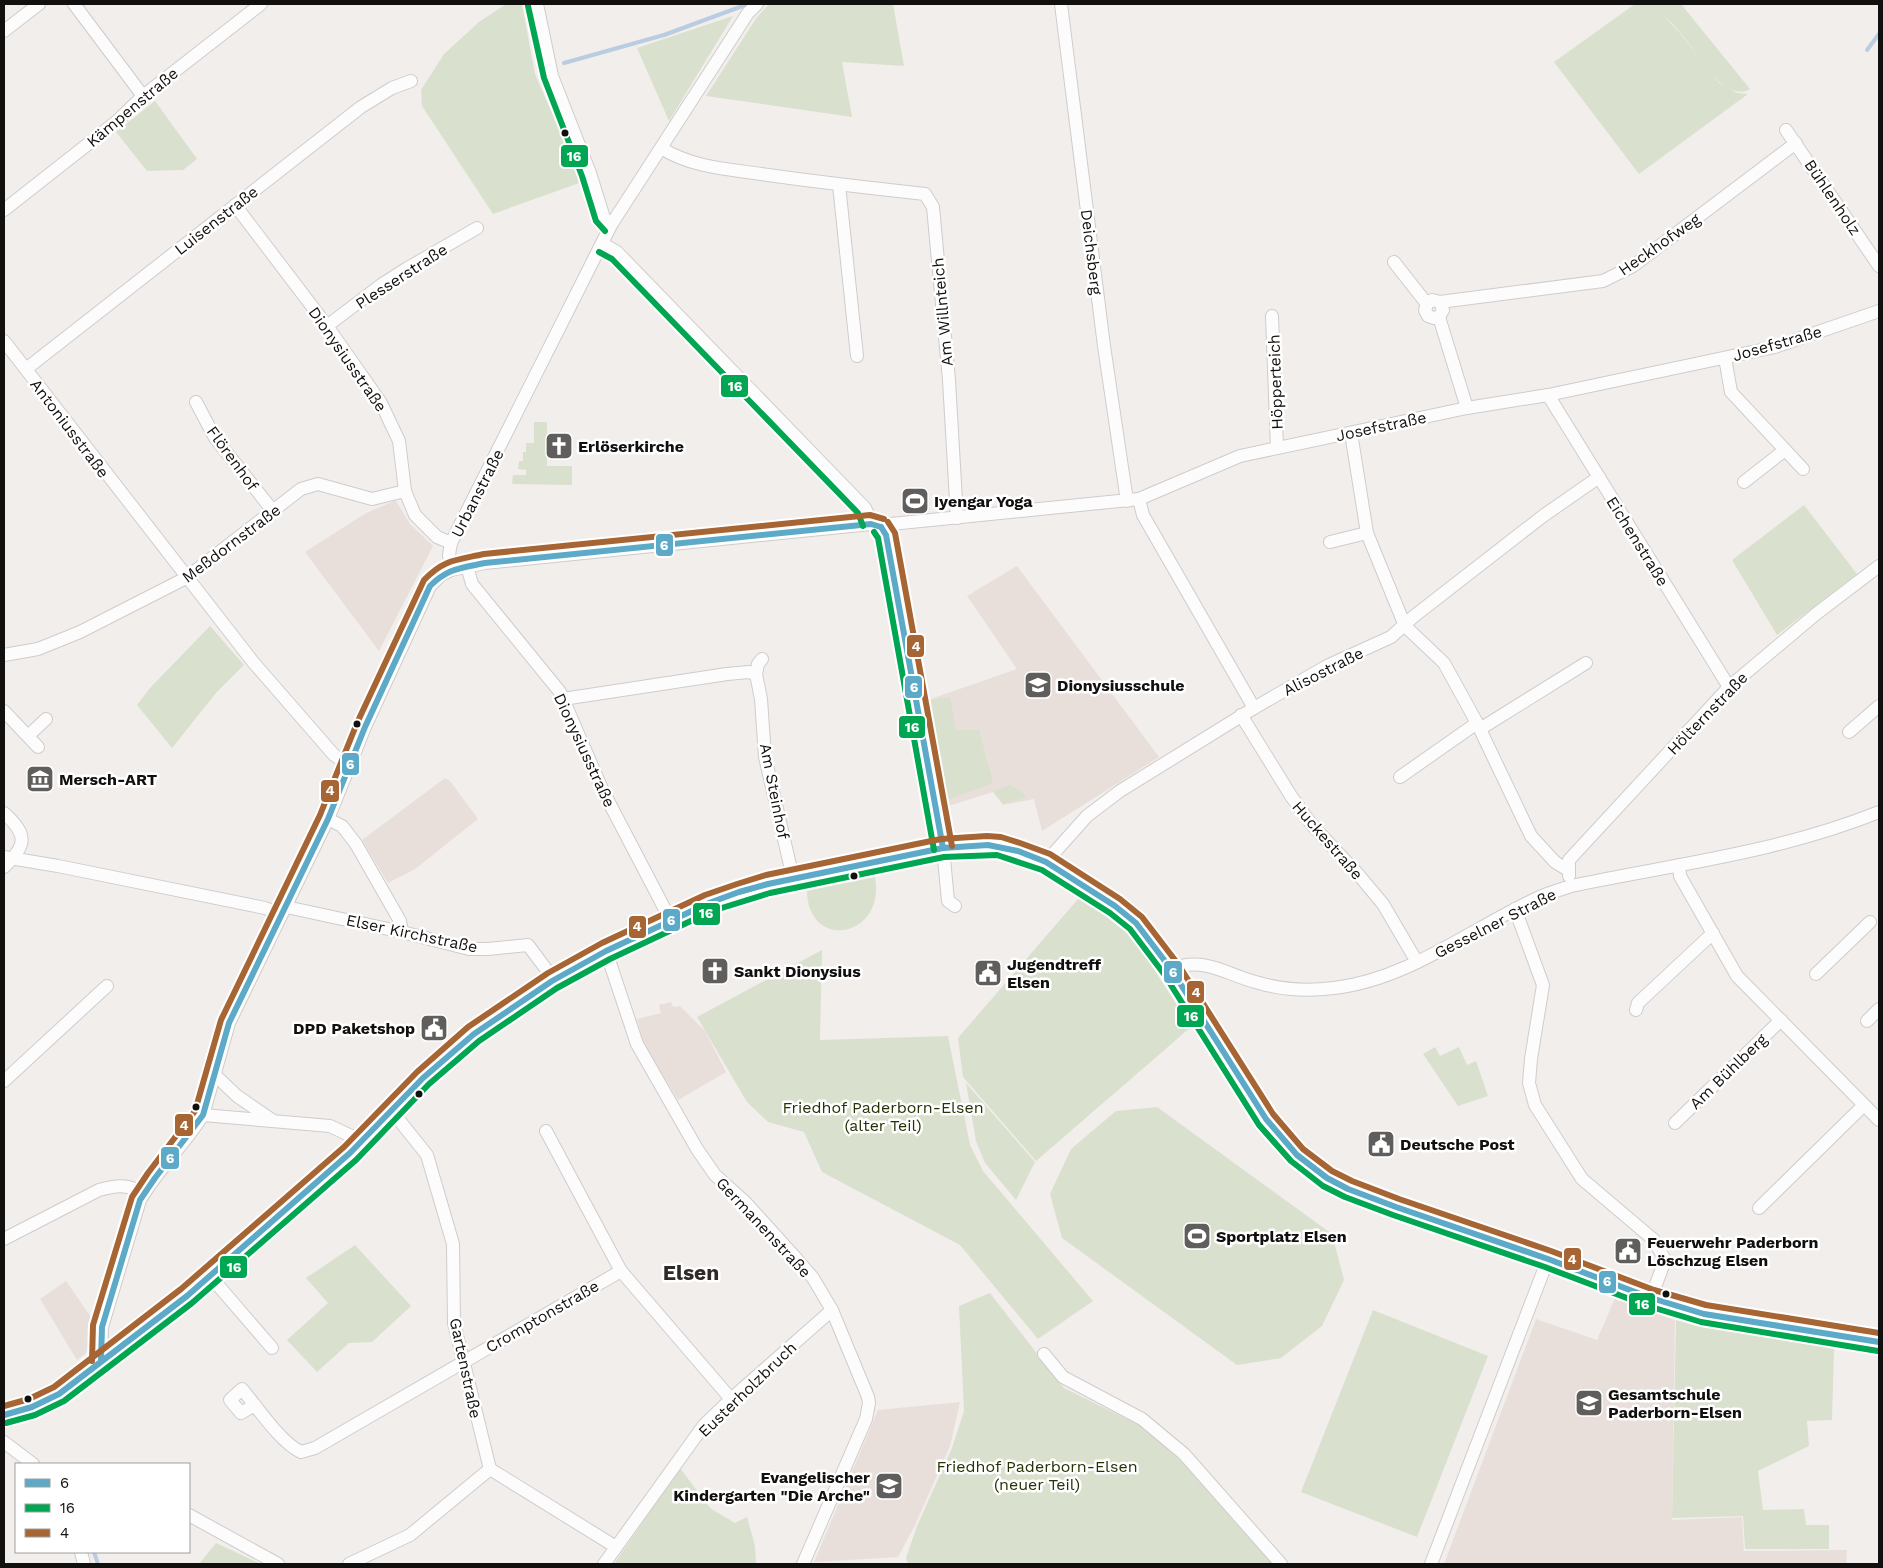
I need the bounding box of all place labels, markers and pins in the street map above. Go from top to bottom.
unlabelled marker [560,128,570,138]
church icon: Erlöserkirche [544,431,574,461]
place label: Erlöserkirche [578,437,684,456]
sports icon: Iyengar Yoga [900,486,930,516]
place label: Iyengar Yoga [934,492,1033,511]
school or university icon: Dionysiusschule [1023,670,1053,700]
place label: Dionysiusschule [1057,676,1185,695]
unlabelled marker [352,719,362,729]
museum icon: Mersch-ART [25,764,55,794]
place label: Mersch-ART [59,770,158,789]
unlabelled marker [849,871,859,881]
place label: Jugendtreff Elsen [1007,955,1102,992]
church icon: Sankt Dionysius [700,956,730,986]
public building icon: Jugendtreff Elsen [973,958,1003,988]
place label: Sankt Dionysius [734,962,861,981]
public building icon: DPD Paketshop [419,1013,449,1043]
place label: DPD Paketshop [293,1019,415,1038]
unlabelled marker [414,1089,424,1099]
unlabelled marker [191,1102,201,1112]
public building icon: Deutsche Post [1366,1129,1396,1159]
place label: Deutsche Post [1400,1135,1515,1154]
sports icon: Sportplatz Elsen [1182,1221,1212,1251]
place label: Sportplatz Elsen [1216,1227,1347,1246]
place label: Feuerwehr Paderborn Löschzug Elsen [1647,1233,1818,1270]
public building icon: Feuerwehr Paderborn Löschzug Elsen [1613,1236,1643,1266]
unlabelled marker [1661,1289,1671,1299]
place label: Gesamtschule Paderborn-Elsen [1608,1385,1742,1422]
school or university icon: Gesamtschule Paderborn-Elsen [1574,1388,1604,1418]
unlabelled marker [23,1394,33,1404]
place label: Evangelischer Kindergarten "Die Arche" [673,1468,870,1505]
school or university icon: Evangelischer Kindergarten "Die Arche" [874,1471,904,1501]

